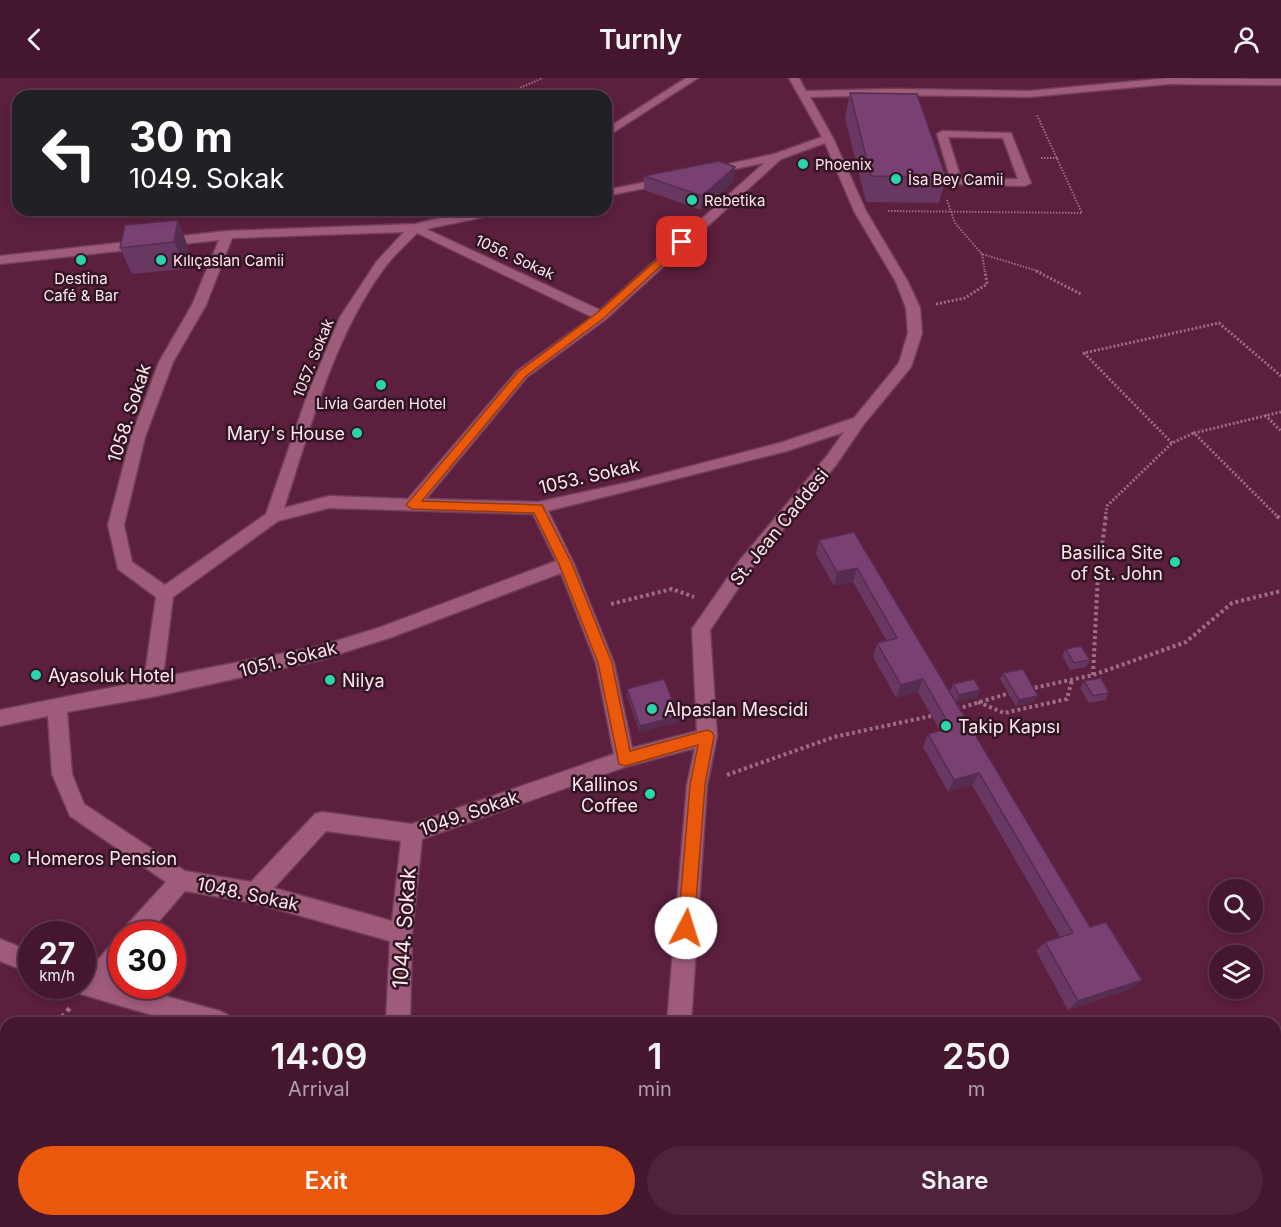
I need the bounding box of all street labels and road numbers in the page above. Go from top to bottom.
street label: 1056. Sokak [472,230,558,284]
street label: 1057. Sokak [289,315,338,400]
street label: 1058. Sokak [103,361,155,465]
street label: 1053. Sokak [537,454,642,498]
street label: St. Jean Caddesi [725,464,833,590]
street label: 1051. Sokak [237,637,339,681]
street label: 1049. Sokak [417,786,521,840]
street label: 1044. Sokak [387,866,421,989]
street label: 1048. Sokak [195,873,301,915]

